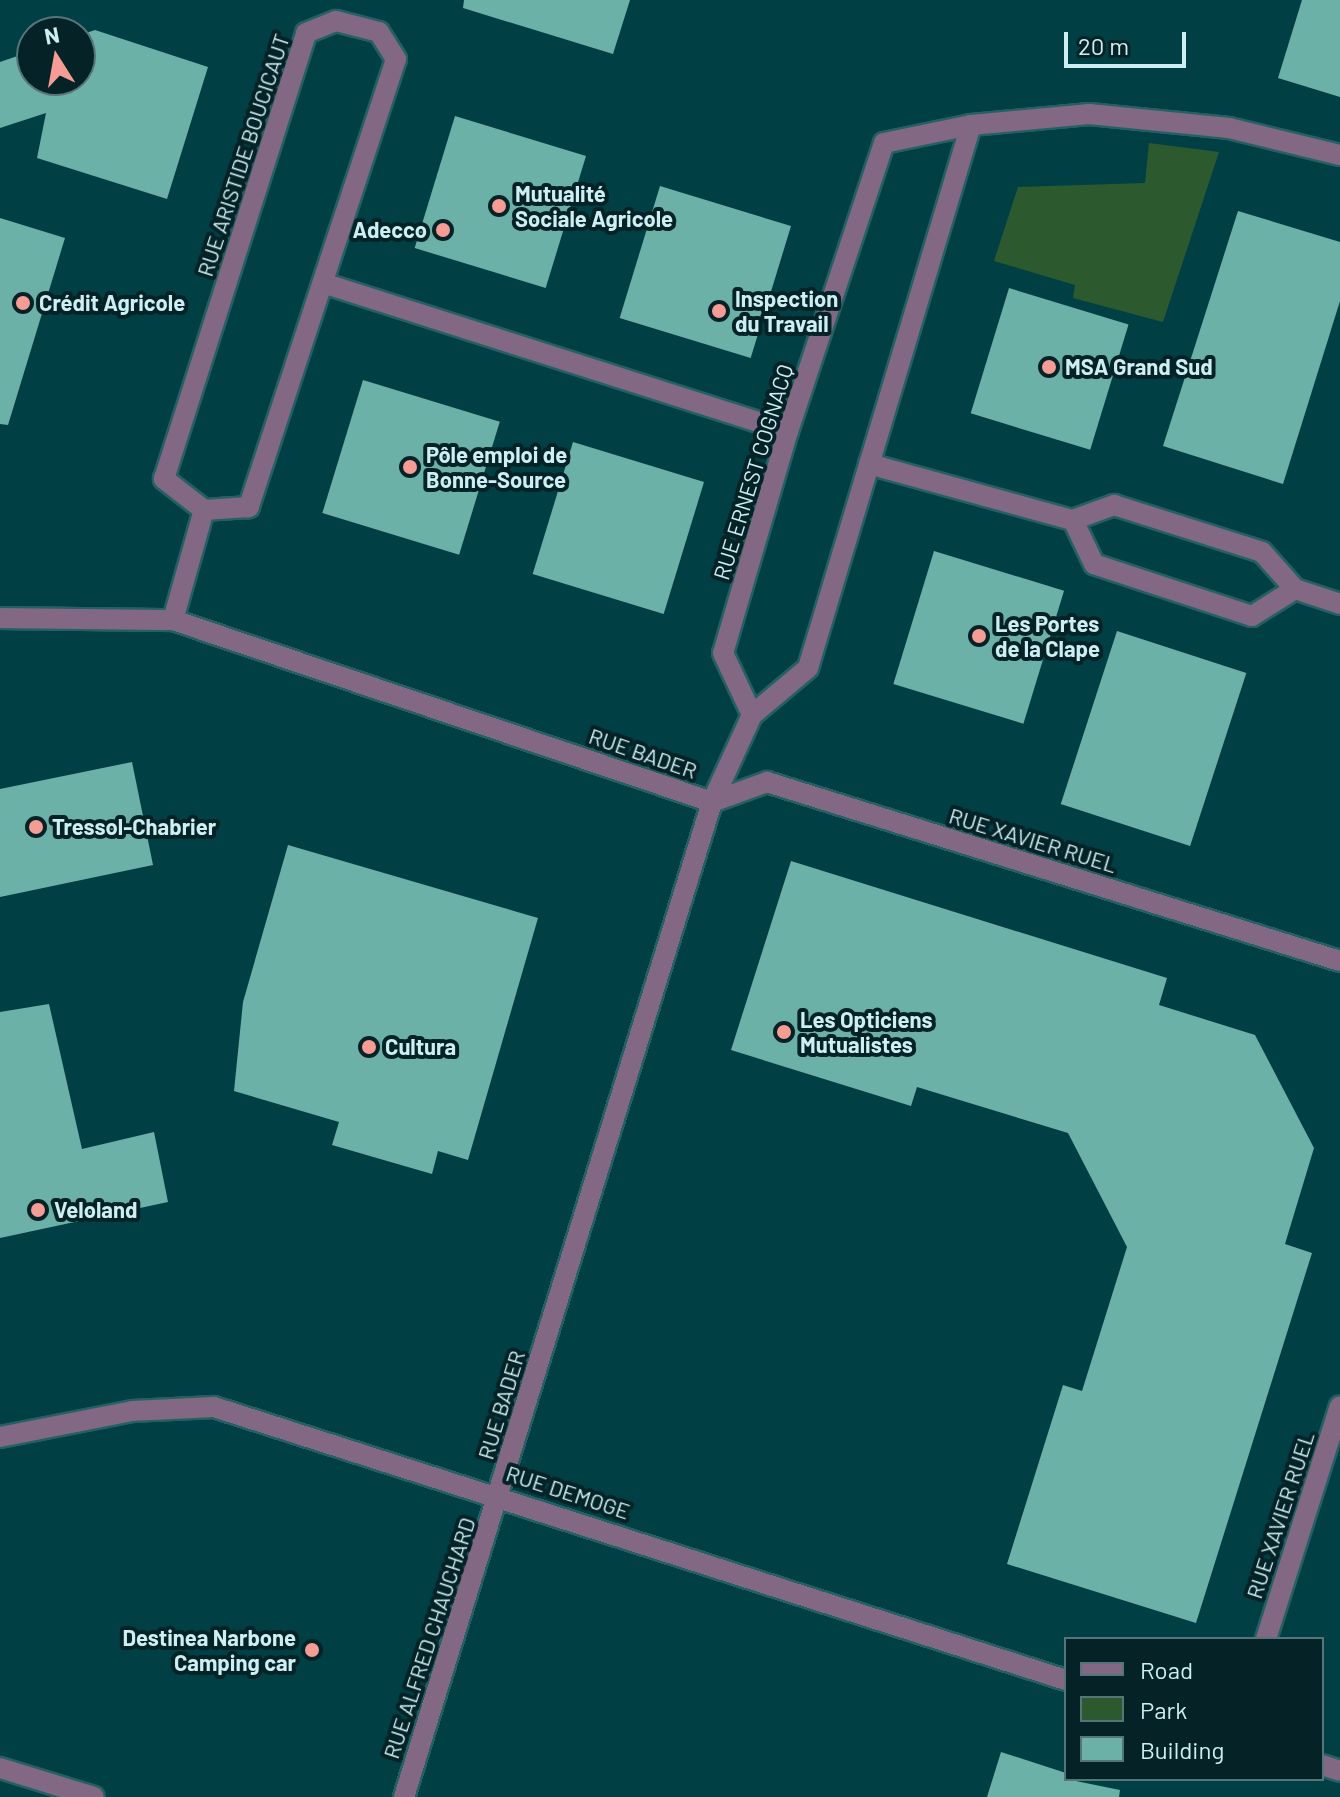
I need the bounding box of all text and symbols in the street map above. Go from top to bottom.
north arrow [16,16,96,96]
scale bar [1068,16,1190,66]
text: N [42,20,61,49]
street label: RUE ARISTIDE BOUCICAUT [191,30,295,280]
text: 20 m [1078,31,1129,60]
place label: Mutualité Sociale Agricole [515,180,673,232]
marker: Mutualité Sociale Agricole [490,197,508,215]
place label: Adecco [353,217,427,243]
marker: Adecco [434,221,452,239]
place label: Inspection du Travail [735,285,838,336]
place label: Crédit Agricole [39,290,185,316]
marker: Crédit Agricole [14,294,32,312]
marker: Inspection du Travail [710,302,728,320]
place label: MSA Grand Sud [1065,354,1213,380]
marker: MSA Grand Sud [1040,358,1058,376]
street label: RUE ERNEST COGNACQ [708,361,798,583]
place label: Pôle emploi de Bonne-Source [426,441,567,492]
marker: Pôle emploi de Bonne-Source [401,458,419,476]
place label: Les Portes de la Clape [995,610,1100,662]
marker: Les Portes de la Clape [970,627,988,645]
street label: RUE BADER [586,722,700,784]
street label: RUE XAVIER RUEL [946,802,1120,878]
place label: Tressol-Chabrier [52,814,216,840]
marker: Tressol-Chabrier [27,818,45,836]
place label: Les Opticiens Mutualistes [800,1006,933,1058]
marker: Les Opticiens Mutualistes [775,1023,793,1041]
place label: Cultura [385,1034,456,1060]
marker: Cultura [360,1038,378,1056]
place label: Veloland [54,1197,137,1223]
marker: Veloland [29,1201,47,1219]
street label: RUE BADER [472,1347,530,1463]
street label: RUE XAVIER RUEL [1241,1428,1319,1602]
street label: RUE DEMOGE [503,1460,633,1524]
street label: RUE ALFRED CHAUCHARD [378,1514,480,1762]
place label: Destinea Narbone Camping car [122,1624,296,1676]
legend [1064,1637,1324,1781]
marker: Destinea Narbone Camping car [303,1641,321,1659]
text: Road [1140,1655,1193,1684]
text: Park [1140,1695,1187,1724]
text: Building [1140,1735,1224,1764]

